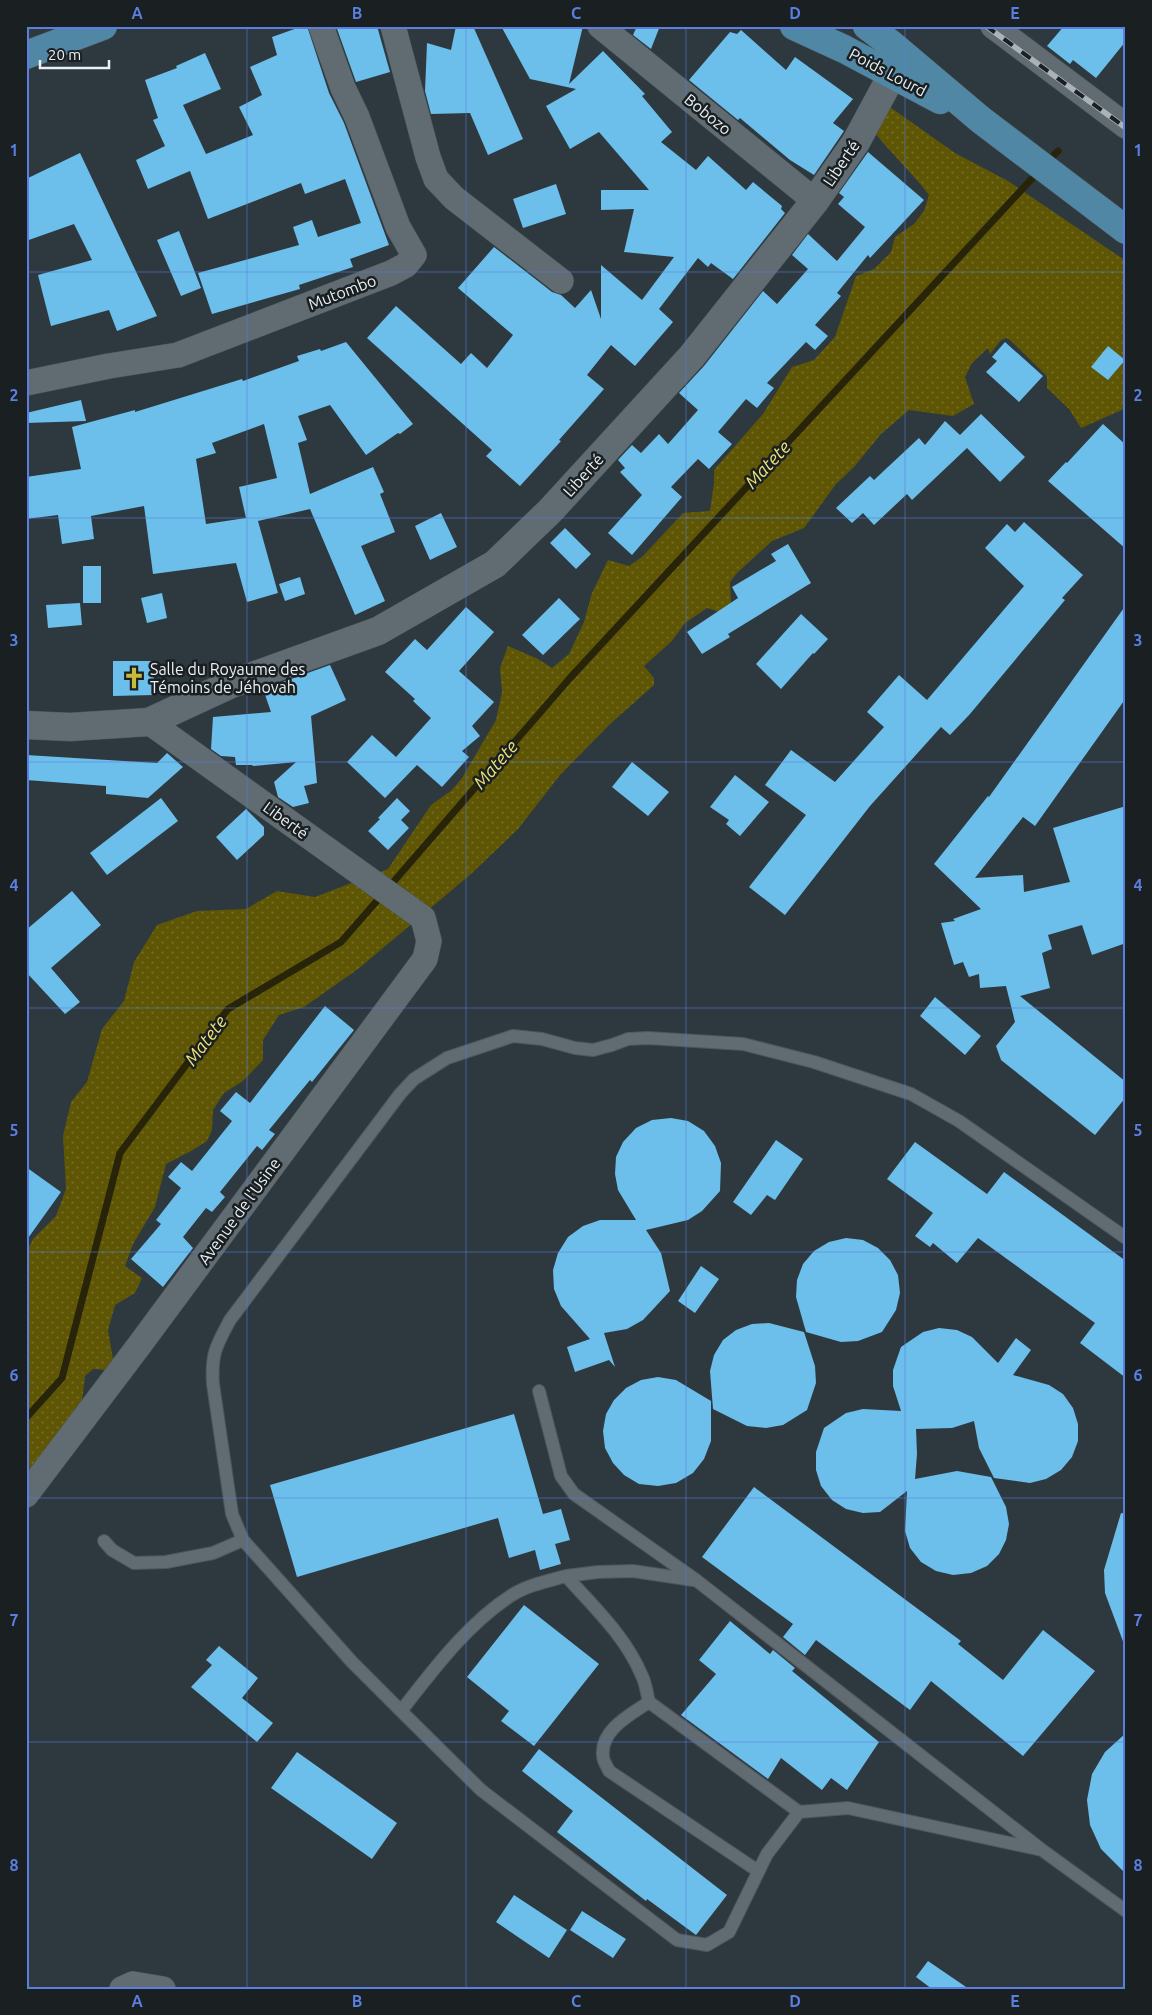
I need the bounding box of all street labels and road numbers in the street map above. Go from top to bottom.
street label: Poids Lourd [846,44,930,100]
street label: Bobozo [681,90,735,138]
street label: Liberté [819,137,863,189]
street label: Mutombo [306,271,378,313]
street label: Liberté [559,450,607,500]
street label: Liberté [260,798,312,842]
street label: Avenue de l'Usine [194,1154,284,1268]

